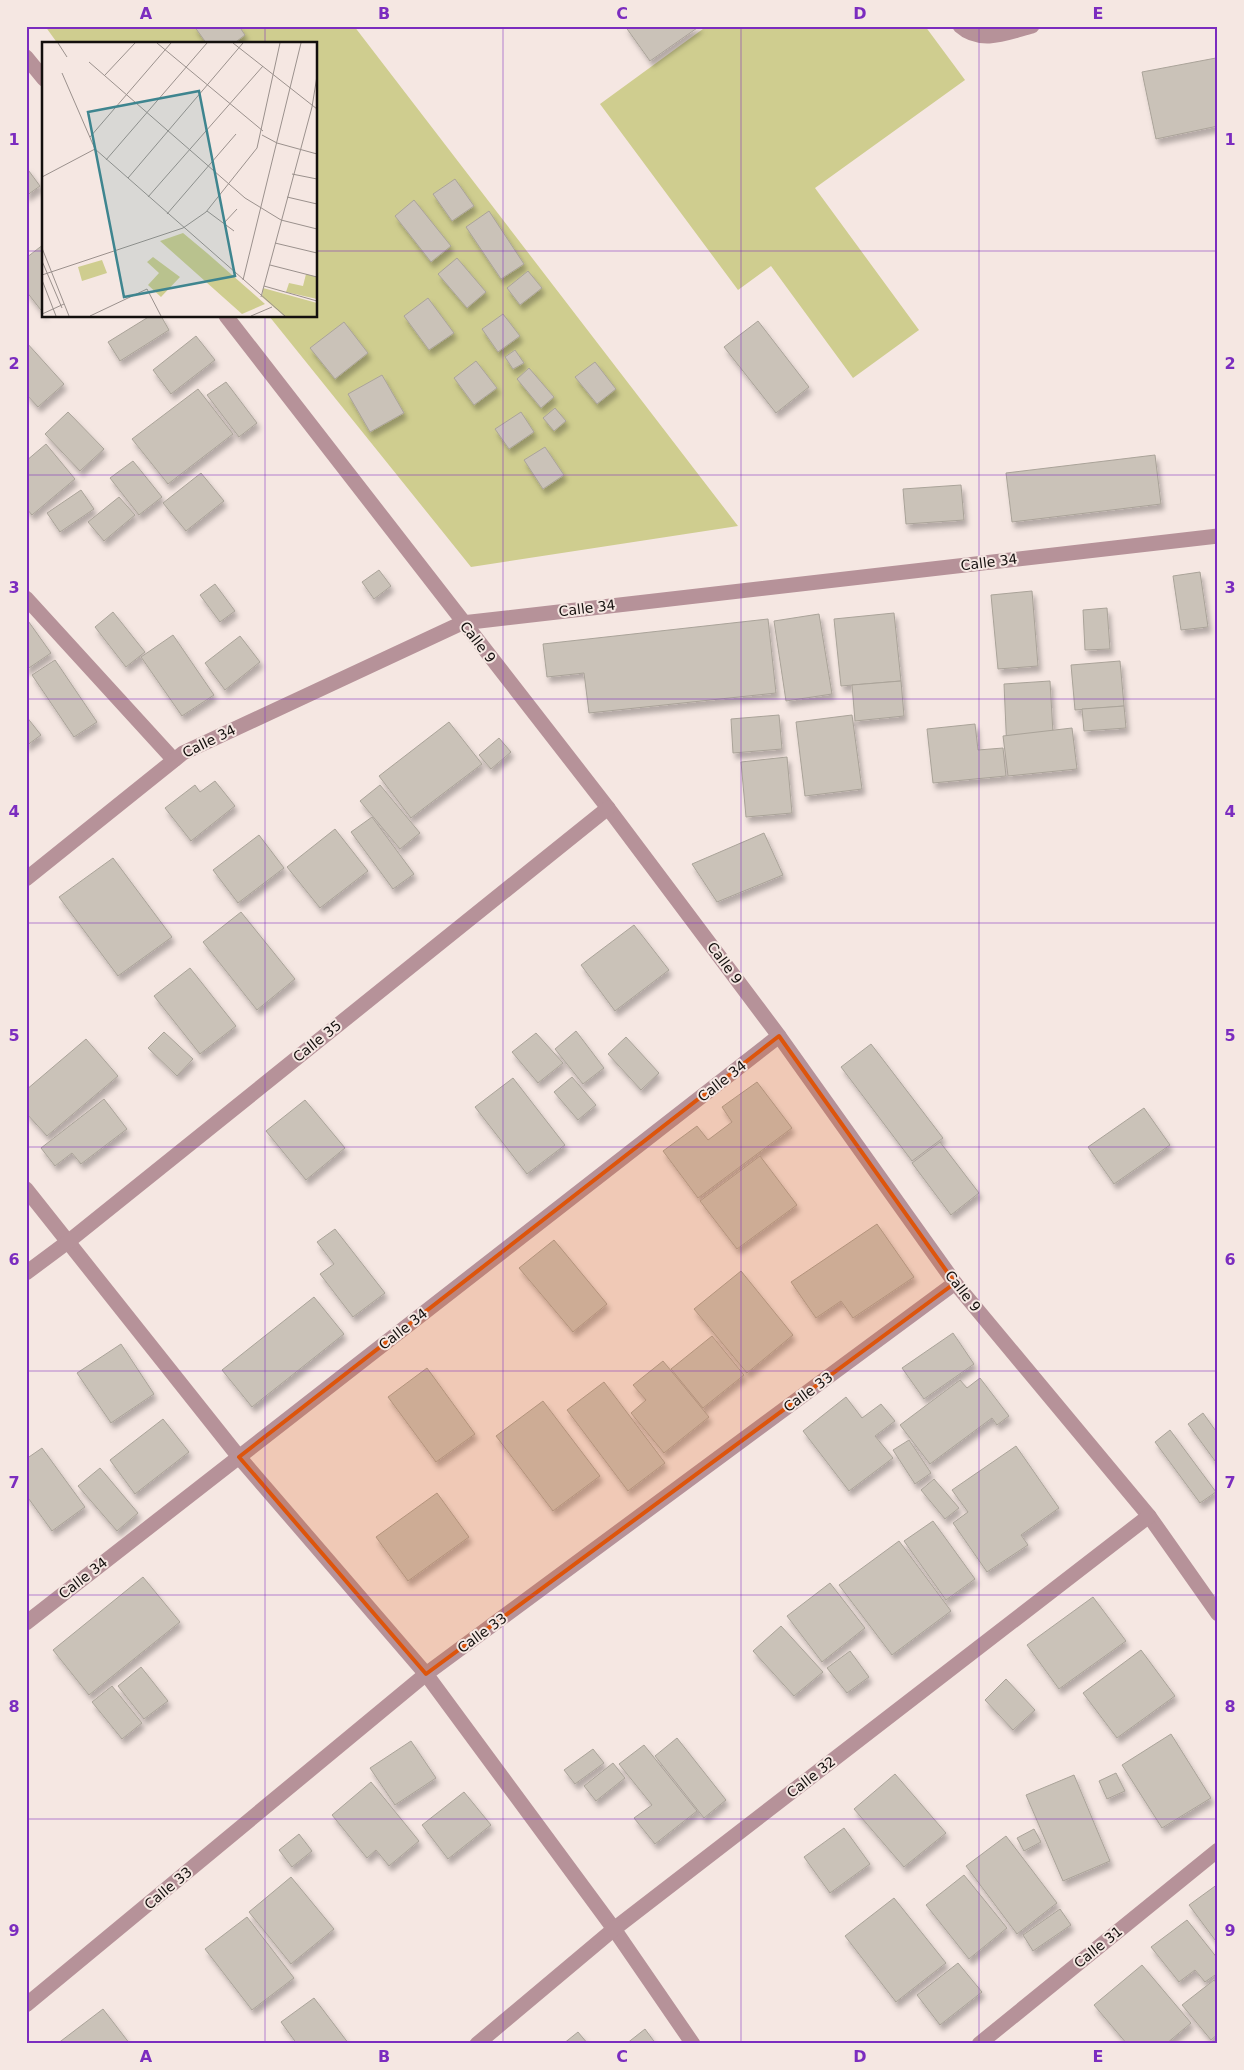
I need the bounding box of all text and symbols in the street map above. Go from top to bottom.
text: A [140,4,153,23]
text: B [378,4,390,23]
text: C [616,4,628,23]
text: D [853,4,867,23]
text: E [1093,4,1103,23]
inset map [42,42,318,318]
text: 1 [8,130,20,149]
text: 1 [1224,130,1236,149]
text: 2 [8,354,20,373]
text: 2 [1224,354,1236,373]
street label: Calle 34 [960,551,1018,573]
text: 3 [8,578,20,597]
text: 3 [1224,578,1236,597]
street label: Calle 34 [558,597,616,619]
street label: Calle 9 [457,618,499,666]
street label: Calle 34 [180,721,238,761]
text: 4 [8,802,20,821]
text: 4 [1224,802,1236,821]
street label: Calle 9 [704,939,746,987]
street label: Calle 35 [290,1017,344,1065]
text: 5 [8,1026,20,1045]
text: 5 [1224,1026,1236,1045]
street label: Calle 34 [695,1057,749,1105]
text: 6 [8,1250,20,1269]
text: 6 [1224,1250,1236,1269]
street label: Calle 9 [942,1267,984,1315]
street label: Calle 34 [376,1305,430,1353]
street label: Calle 33 [780,1369,836,1415]
text: 7 [8,1473,20,1492]
text: 7 [1224,1473,1236,1492]
street label: Calle 34 [56,1554,110,1602]
street label: Calle 33 [454,1610,510,1656]
text: 8 [8,1697,20,1716]
text: 8 [1224,1697,1236,1716]
street label: Calle 32 [784,1753,838,1801]
street label: Calle 33 [141,1864,195,1912]
text: 9 [8,1921,20,1940]
text: 9 [1224,1921,1236,1940]
street label: Calle 31 [1071,1923,1125,1971]
text: A [140,2047,153,2066]
text: B [378,2047,390,2066]
text: C [616,2047,628,2066]
text: D [853,2047,867,2066]
text: E [1093,2047,1103,2066]

